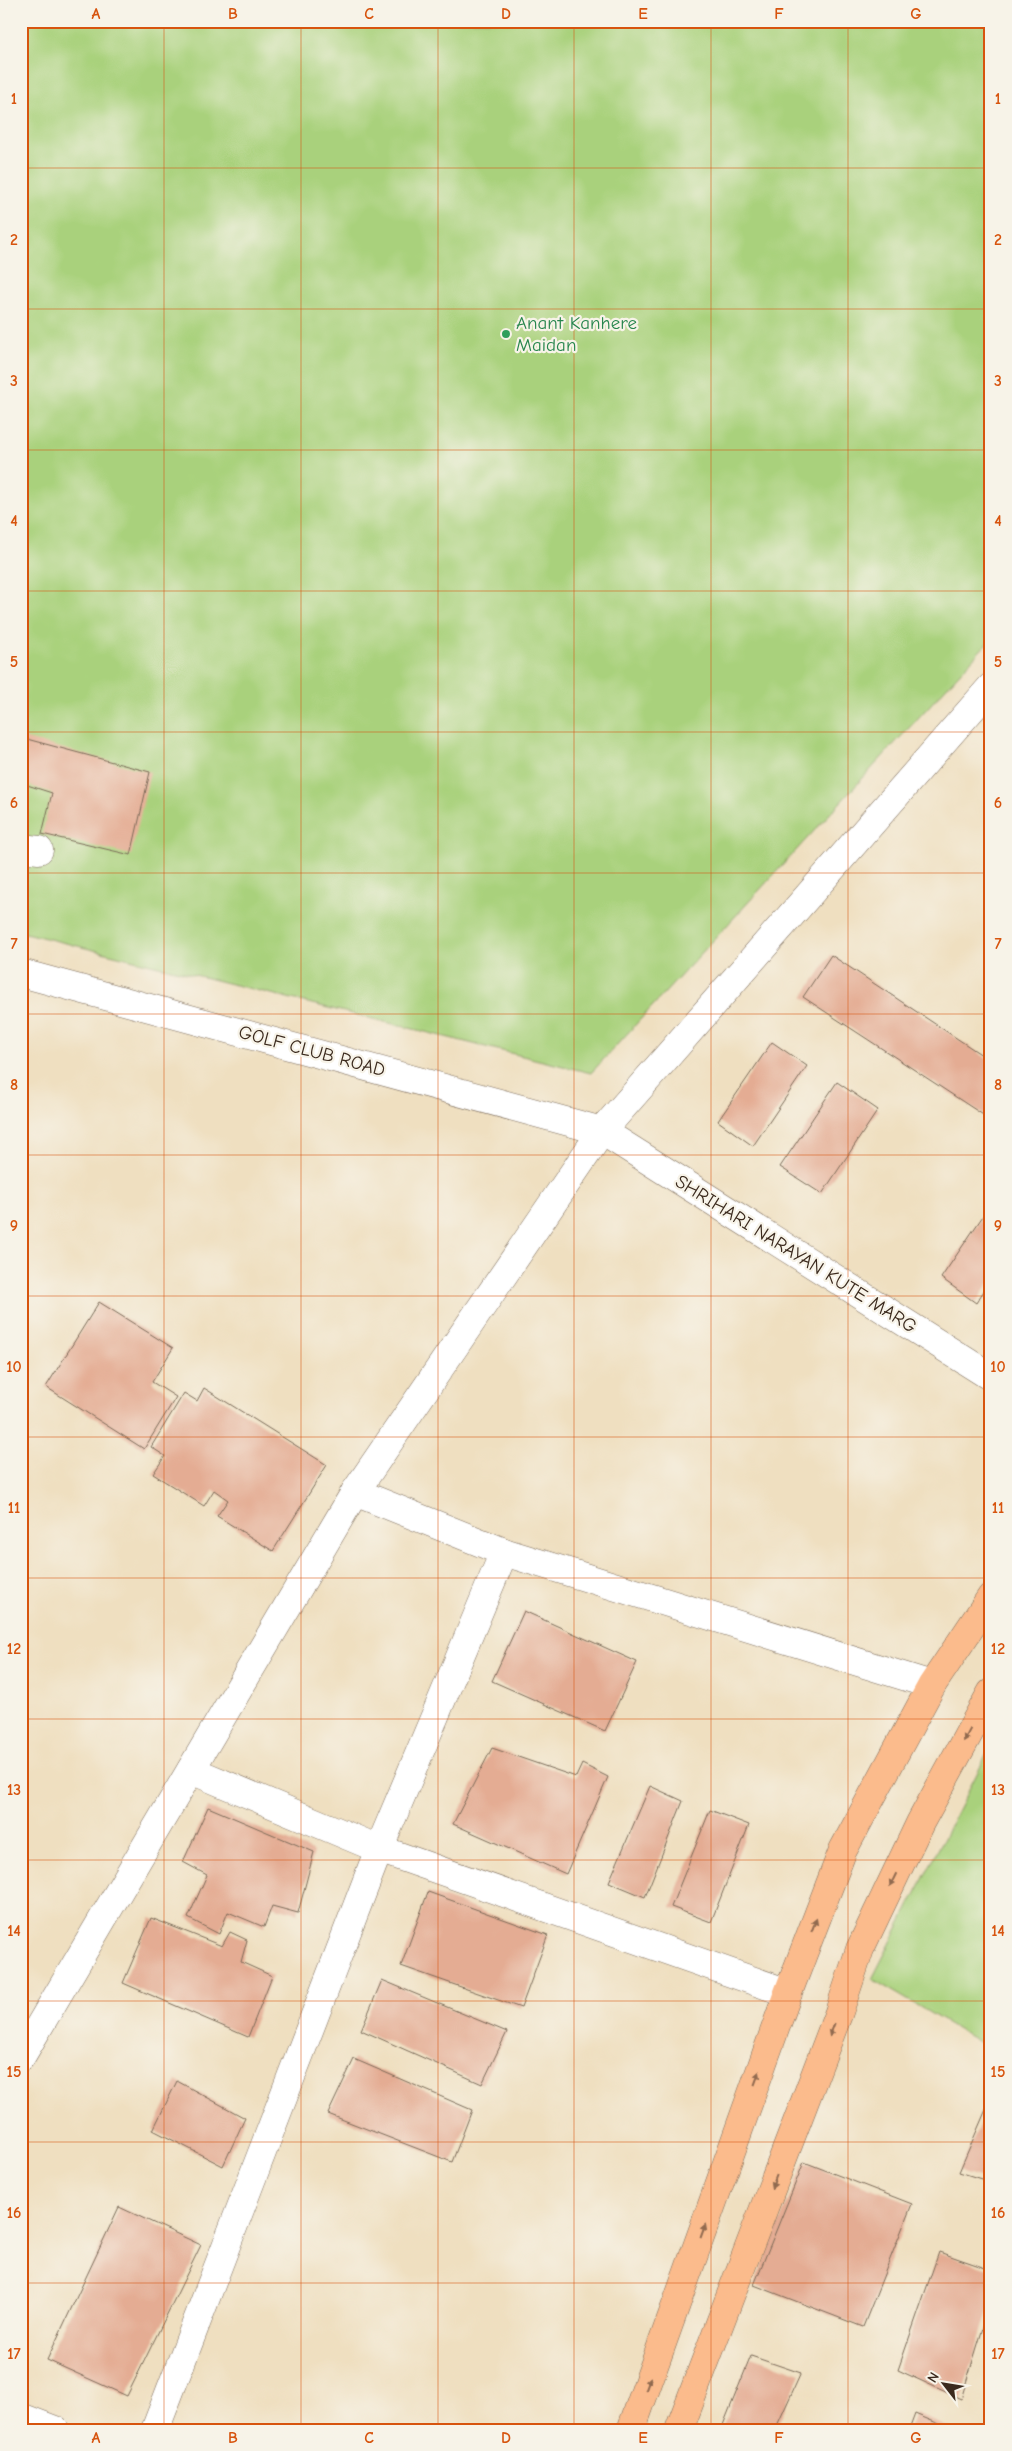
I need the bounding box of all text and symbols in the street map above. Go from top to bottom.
text: A [92,5,101,23]
text: B [228,5,238,23]
text: C [364,5,374,23]
text: D [501,5,511,23]
text: E [638,5,648,23]
text: F [774,5,784,23]
text: G [910,5,922,23]
text: 1 [11,90,17,108]
text: 1 [995,90,1001,108]
text: 2 [10,231,18,249]
text: 2 [994,231,1002,249]
place label: Anant Kanhere Maidan [516,312,637,356]
marker: Anant Kanhere Maidan [500,328,512,340]
text: 3 [10,372,18,390]
text: 3 [994,372,1002,390]
text: 4 [10,512,18,530]
text: 4 [994,512,1002,530]
text: 5 [10,653,18,671]
text: 5 [994,653,1002,671]
text: 6 [10,794,18,812]
text: 6 [994,794,1002,812]
text: 7 [10,935,18,953]
text: 7 [994,935,1002,953]
street label: GOLF CLUB ROAD [236,1021,388,1081]
text: 8 [10,1076,18,1094]
text: 8 [994,1076,1002,1094]
street label: SHRIHARI NARAYAN KUTE MARG [671,1170,921,1338]
text: 9 [10,1217,18,1235]
text: 9 [994,1217,1002,1235]
text: 10 [6,1358,22,1376]
text: 10 [990,1358,1006,1376]
text: 11 [8,1499,20,1517]
text: 11 [992,1499,1004,1517]
text: 12 [7,1640,21,1658]
text: 12 [991,1640,1005,1658]
one-way arrow [963,1728,971,1742]
text: 13 [7,1781,21,1799]
text: 13 [991,1781,1005,1799]
one-way arrow [889,1873,897,1887]
one-way arrow [811,1918,818,1933]
text: 14 [7,1922,21,1940]
text: 14 [991,1922,1005,1940]
one-way arrow [828,2023,836,2038]
text: 15 [7,2063,21,2081]
text: 15 [991,2063,1005,2081]
one-way arrow [753,2070,761,2085]
one-way arrow [770,2175,778,2190]
text: 16 [7,2204,21,2222]
text: 16 [991,2204,1005,2222]
one-way arrow [699,2223,707,2238]
text: 17 [7,2345,22,2363]
text: 17 [991,2345,1006,2363]
north arrow [920,2358,970,2408]
text: N [924,2369,943,2386]
one-way arrow [644,2376,652,2391]
text: A [92,2429,101,2447]
text: B [228,2429,238,2447]
text: C [364,2429,374,2447]
text: D [501,2429,511,2447]
text: E [638,2429,648,2447]
text: F [774,2429,784,2447]
text: G [910,2429,922,2447]

